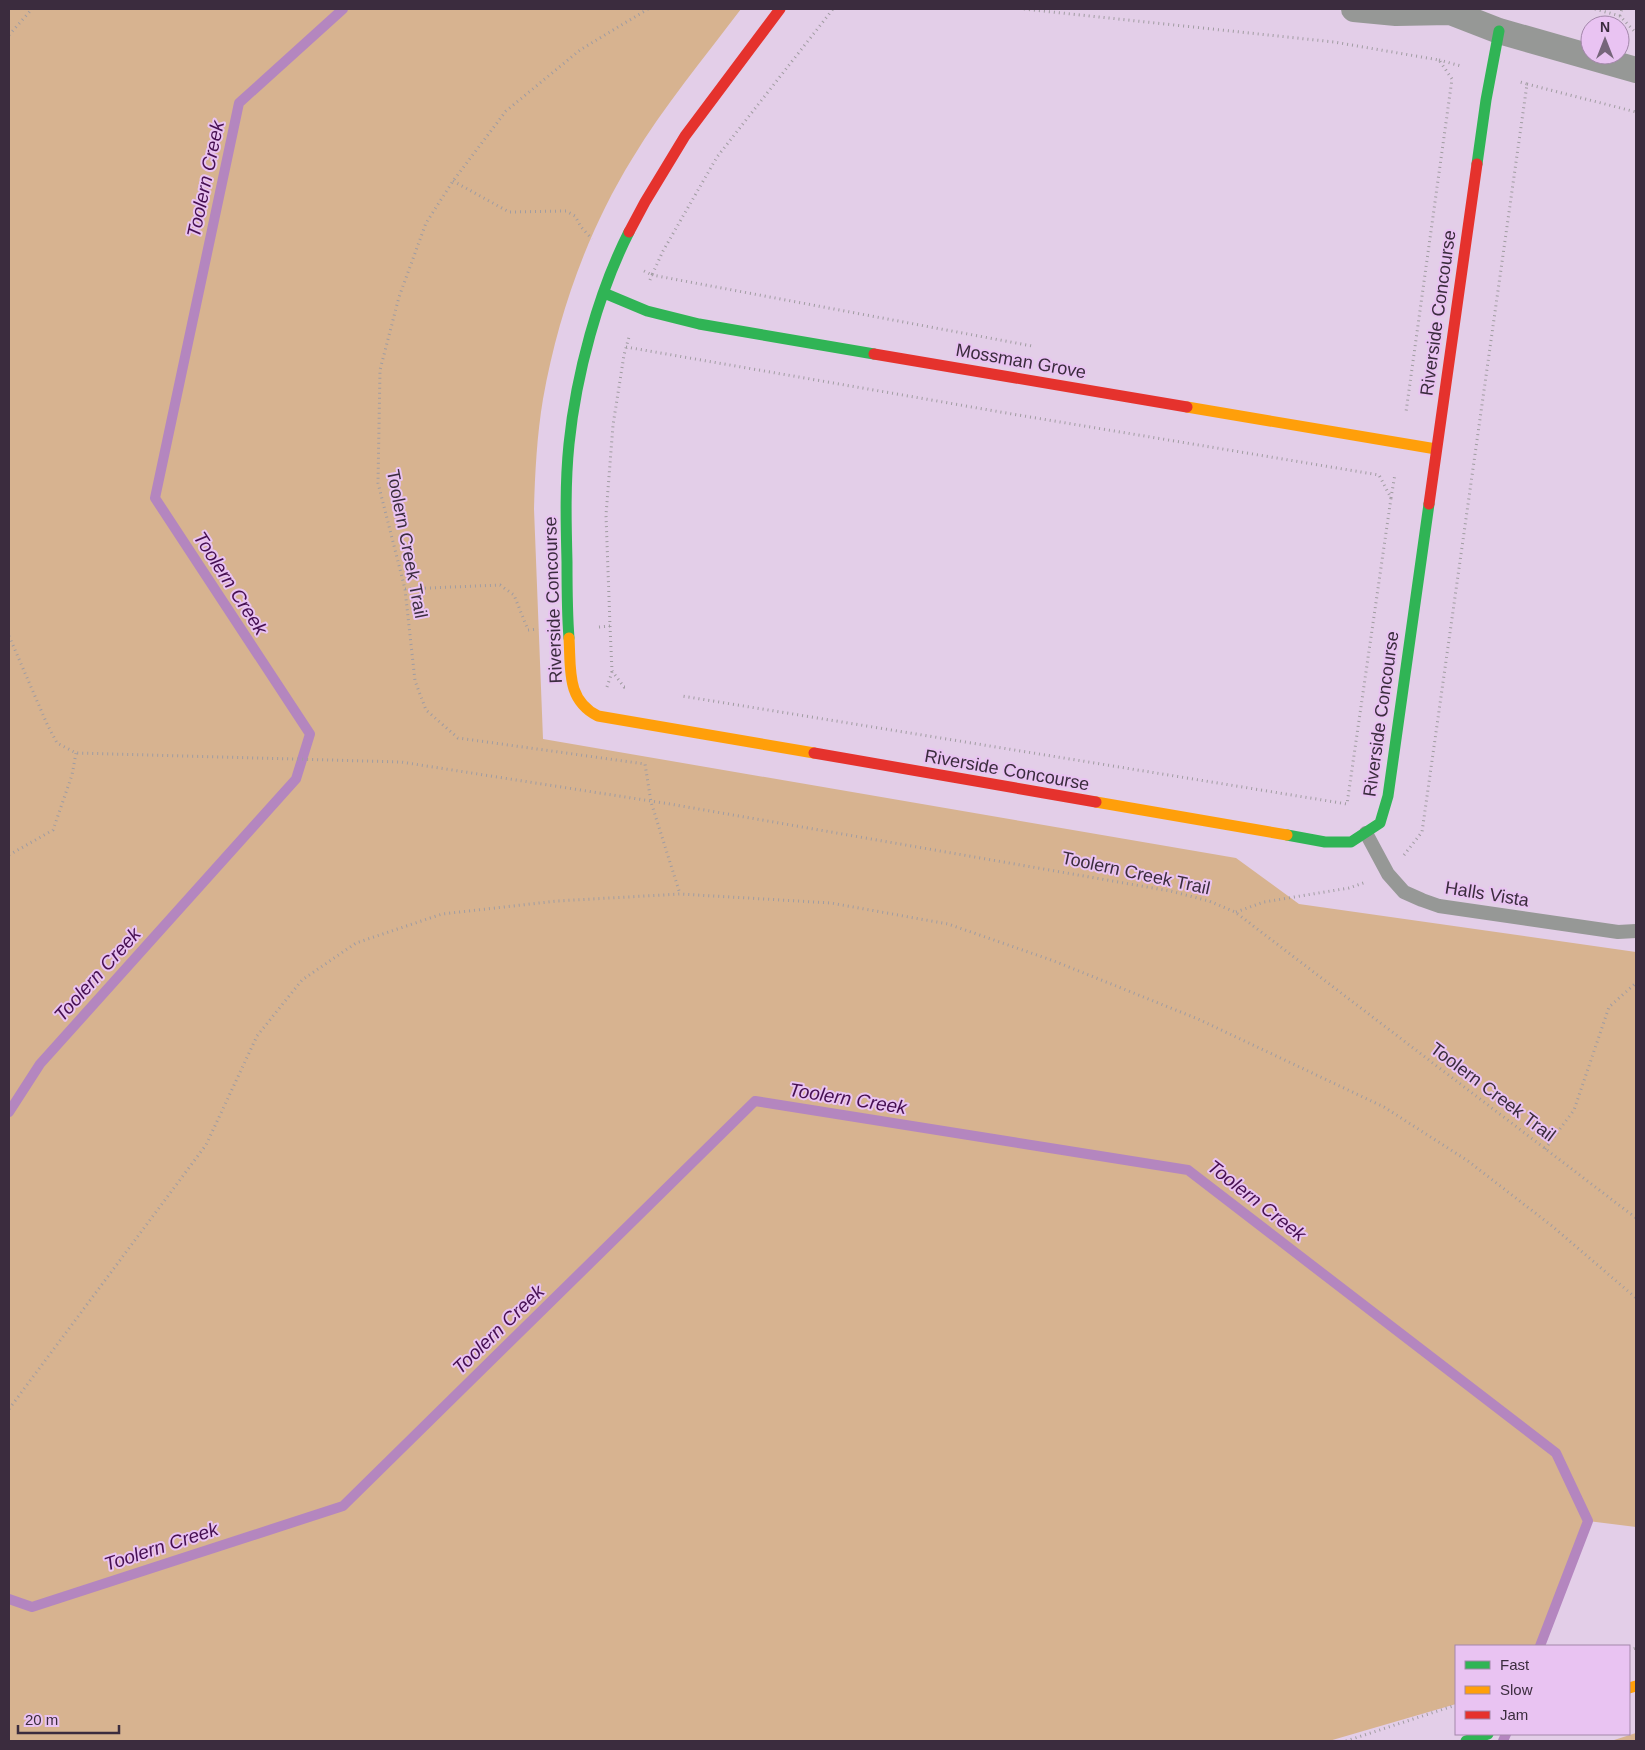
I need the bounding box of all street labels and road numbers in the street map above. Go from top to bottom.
street label: Riverside Concourse [1416,229,1460,397]
street label: Mossman Grove [954,340,1088,382]
street label: Toolern Creek Trail [383,468,431,620]
street label: Riverside Concourse [540,516,566,684]
street label: Riverside Concourse [1359,630,1403,798]
street label: Riverside Concourse [923,746,1091,794]
street label: Toolern Creek Trail [1060,848,1212,898]
street label: Halls Vista [1444,877,1531,911]
street label: Toolern Creek Trail [1427,1039,1559,1145]

